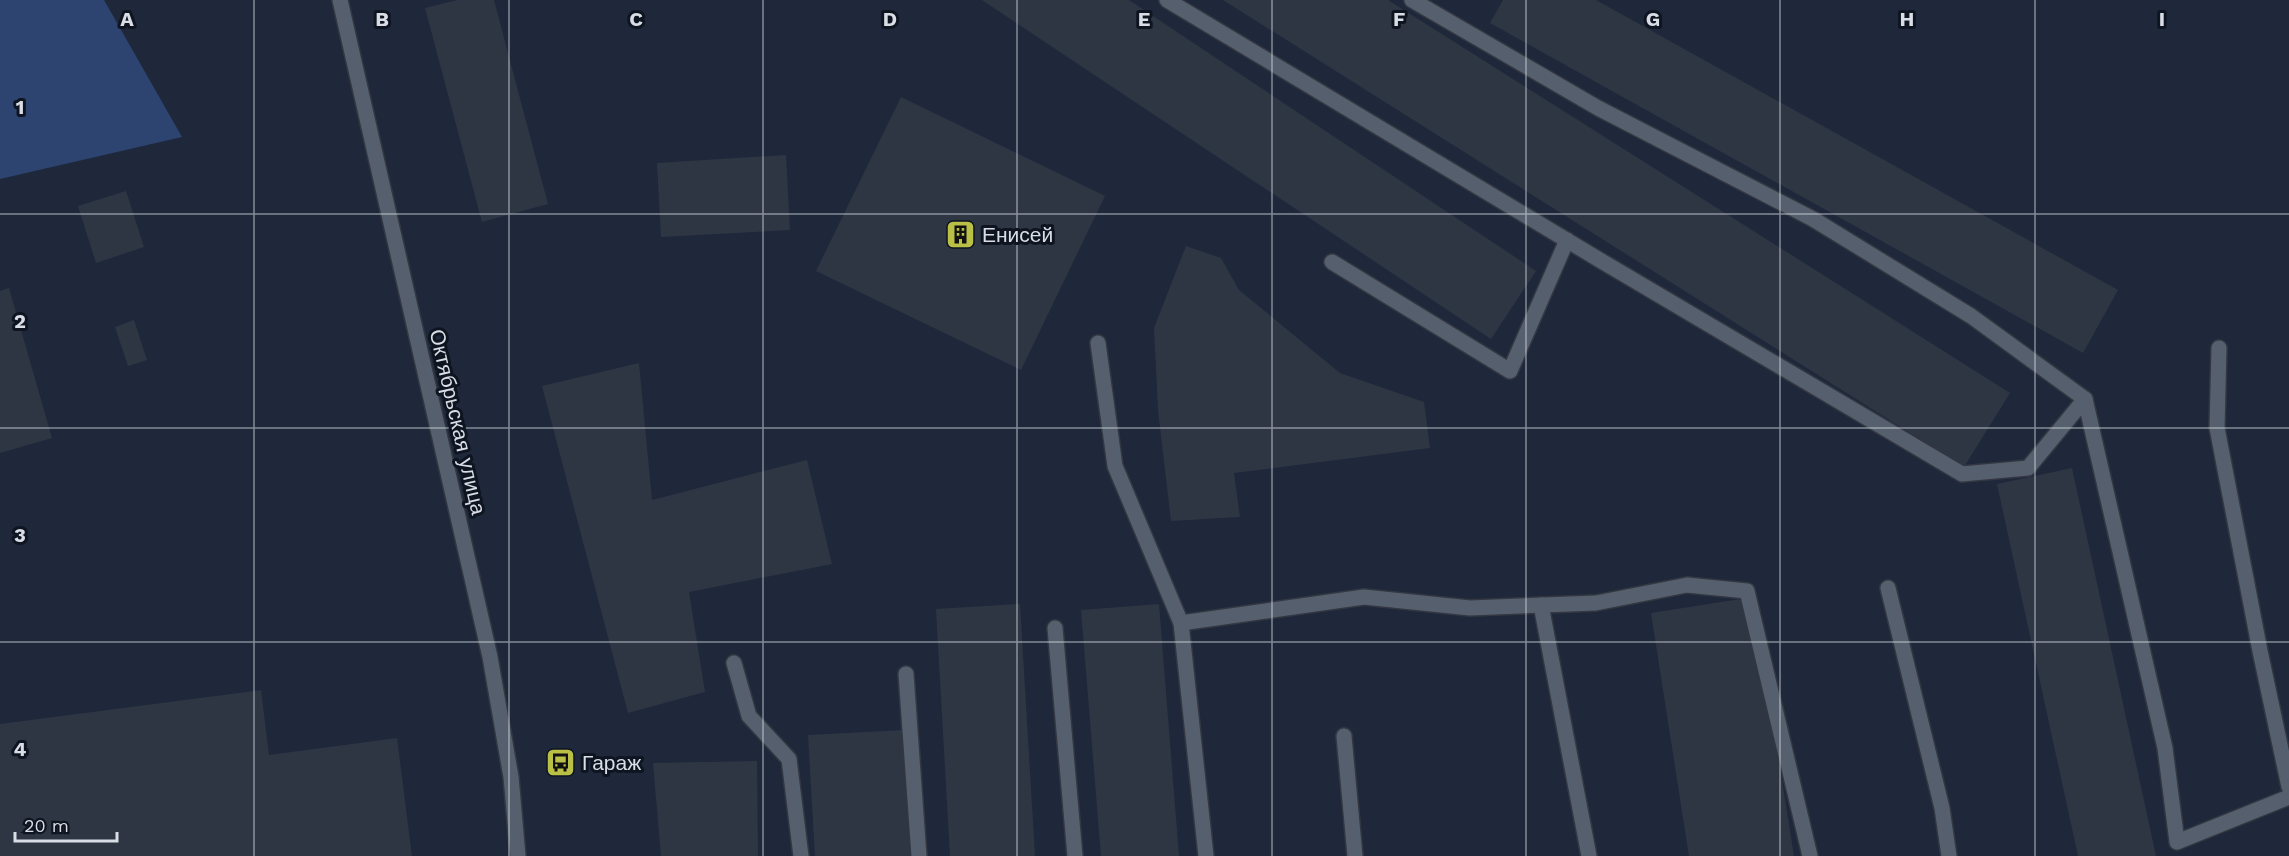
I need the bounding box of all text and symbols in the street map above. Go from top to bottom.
text: A [120,7,134,31]
text: B [375,7,389,31]
text: C [629,7,643,31]
text: D [883,7,897,31]
text: E [1138,7,1150,31]
text: F [1393,7,1405,31]
text: G [1646,7,1660,31]
text: H [1900,7,1914,31]
text: I [2159,7,2165,31]
text: 1 [16,95,24,119]
building icon: Енисей [945,218,977,250]
place label: Енисей [982,222,1053,247]
text: 2 [14,309,26,333]
street label: Октябрьская улица [425,327,492,517]
text: 3 [14,523,26,547]
text: 4 [14,737,27,761]
bus stop icon: Гараж [545,746,577,778]
place label: Гараж [582,750,641,775]
scale bar [15,805,117,843]
text: 20 m [24,815,69,836]

